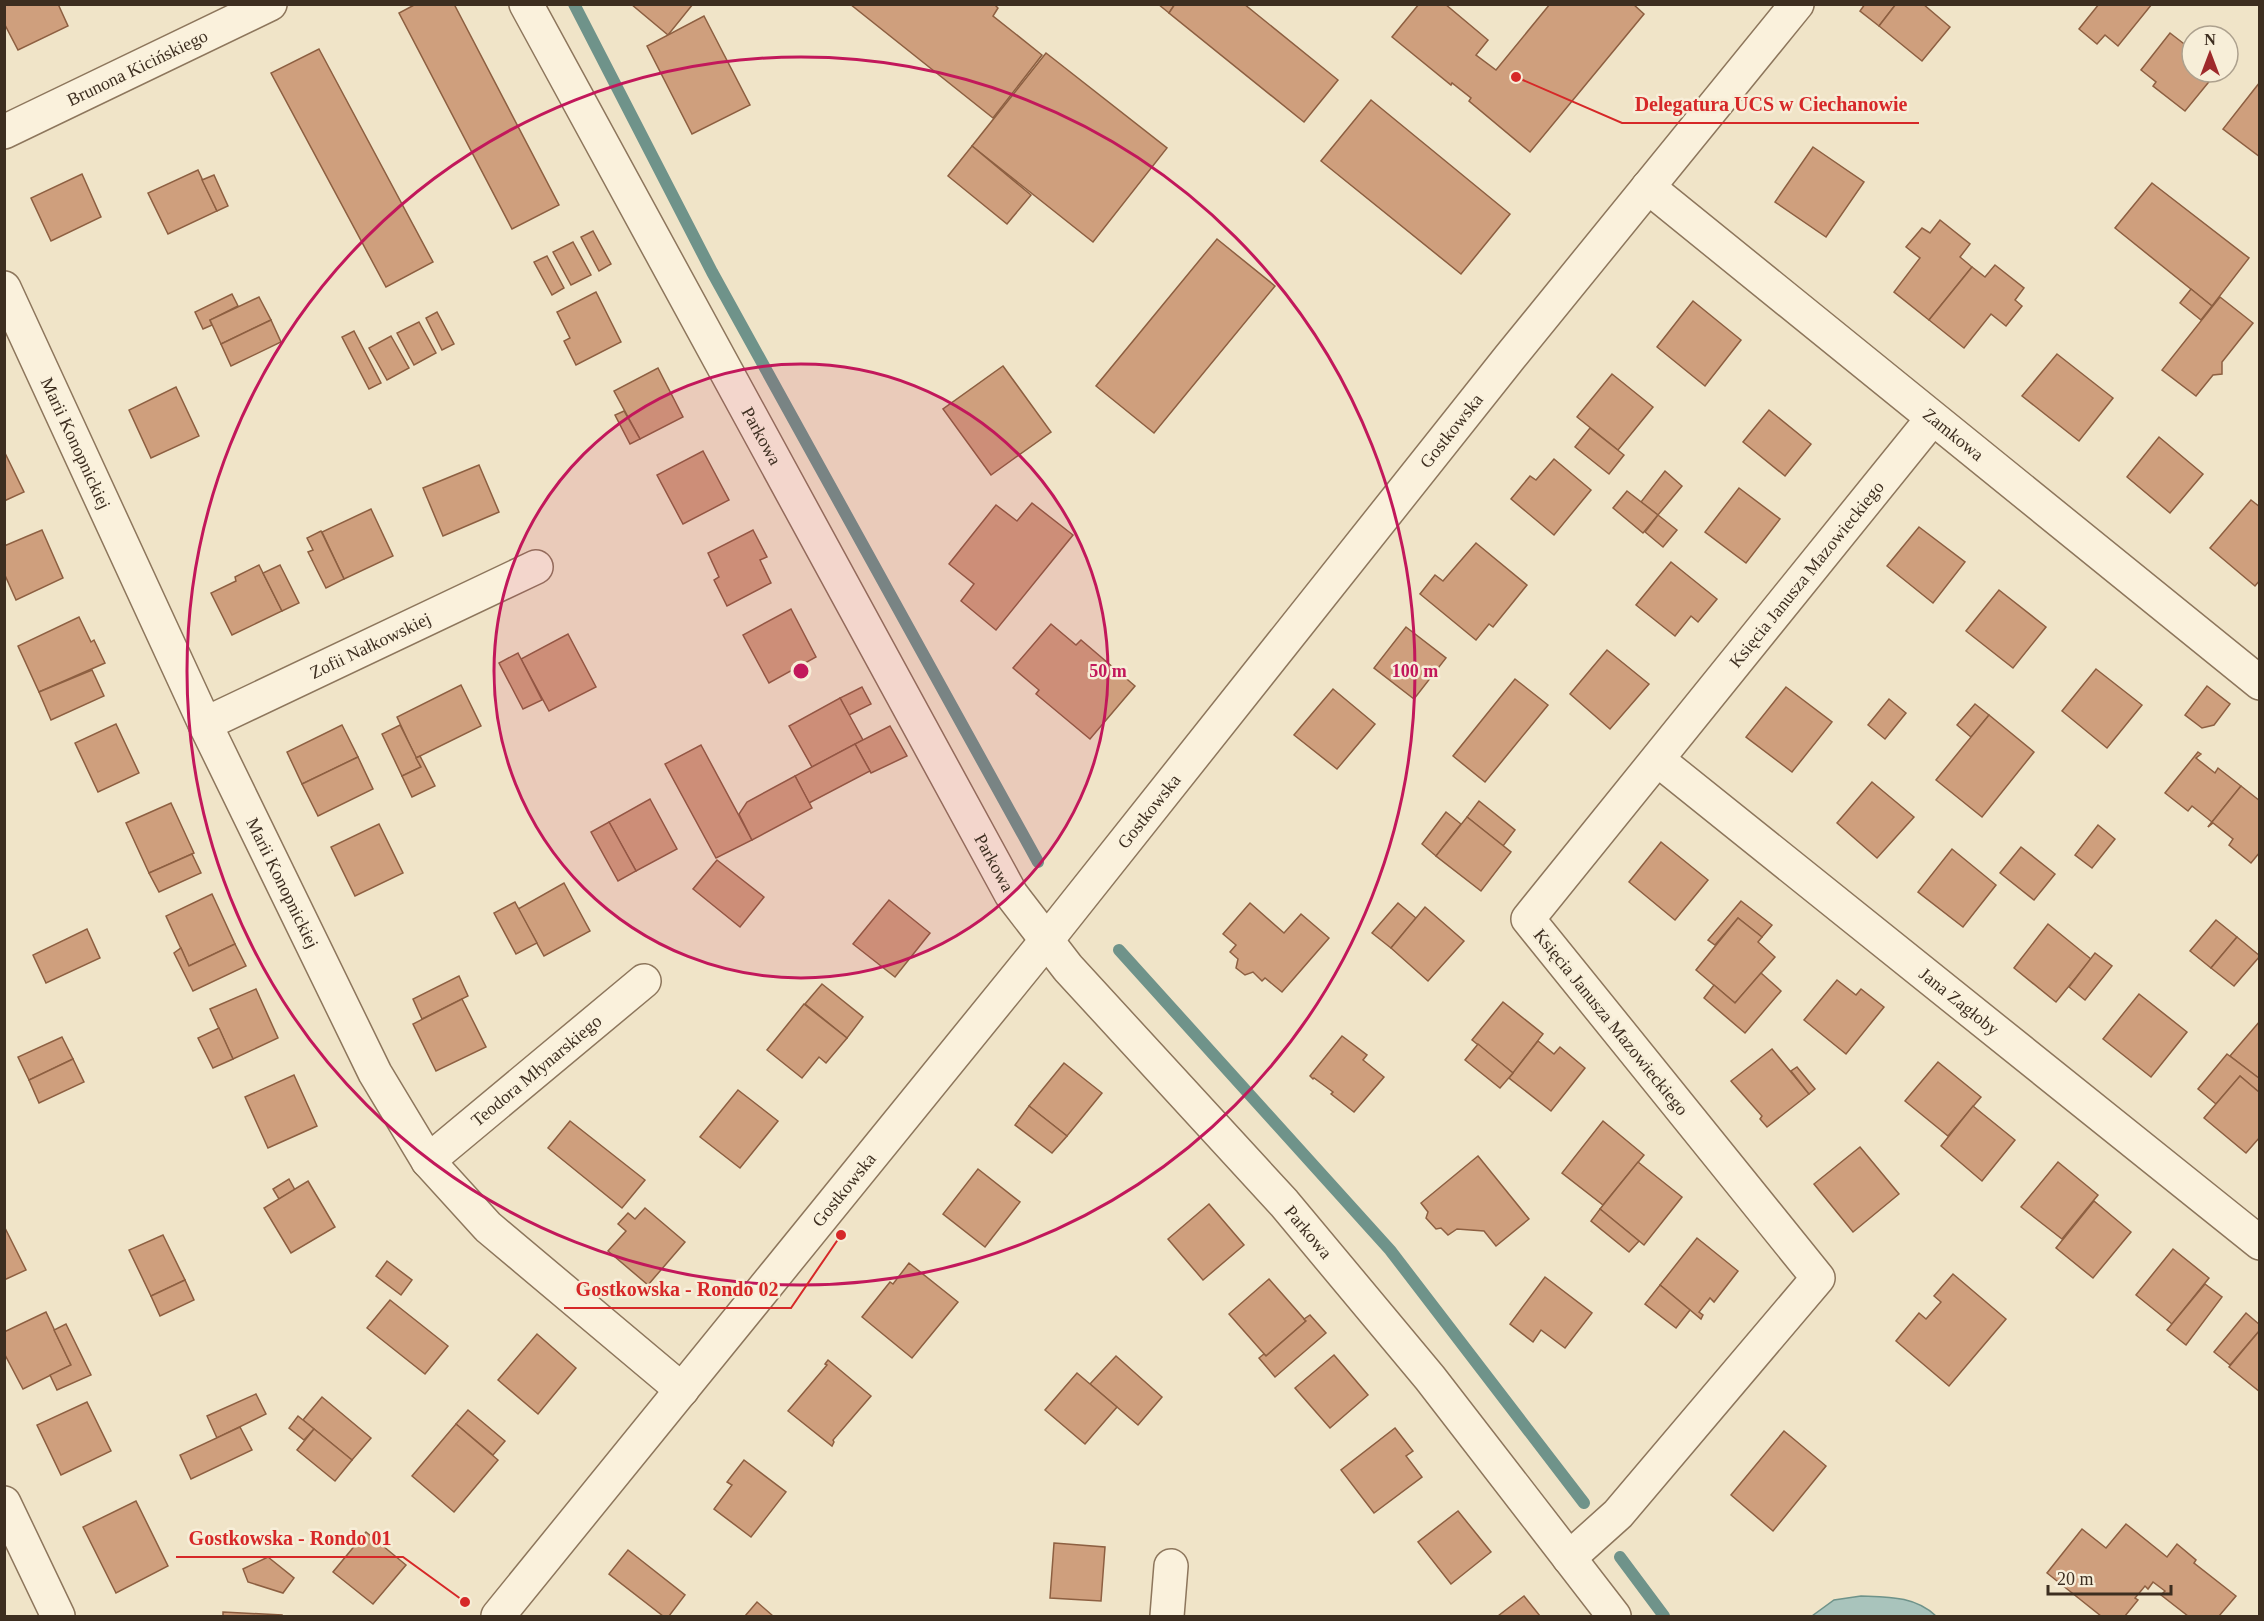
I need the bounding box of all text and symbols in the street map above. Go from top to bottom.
north arrow [2180,24,2240,84]
street label: Brunona Kicińskiego [64,26,211,110]
text: N [2204,31,2216,48]
callout: Delegatura UCS w Ciechanowie [1622,85,1919,123]
text: Delegatura UCS w Ciechanowie [1635,93,1907,116]
street label: Marii Konopnickiej [37,374,115,512]
street label: Gostkowska [1416,390,1487,472]
street label: Parkowa [738,404,785,468]
street label: Zamkowa [1919,404,1988,465]
street label: Księcia Janusza Mazowieckiego [1725,477,1888,672]
street label: Zofii Nałkowskiej [307,608,434,683]
centre of rings [791,661,811,681]
text: 50 m [1089,661,1127,681]
text: 100 m [1392,661,1438,681]
street label: Gostkowska [1113,770,1185,852]
street label: Marii Konopnickiej [242,815,323,952]
street label: Parkowa [970,830,1018,895]
street label: Księcia Janusza Mazowieckiego [1530,925,1692,1119]
street label: Jana Zagłoby [1915,964,2003,1040]
street label: Teodora Młynarskiego [467,1011,605,1131]
street label: Gostkowska [808,1149,880,1231]
street label: Parkowa [1280,1201,1336,1263]
callout: Gostkowska - Rondo 02 [564,1270,791,1308]
text: Gostkowska - Rondo 02 [576,1278,778,1300]
callout: Gostkowska - Rondo 01 [176,1519,403,1557]
text: Gostkowska - Rondo 01 [189,1527,391,1549]
scale bar [2048,1558,2171,1596]
text: 20 m [2057,1569,2094,1589]

